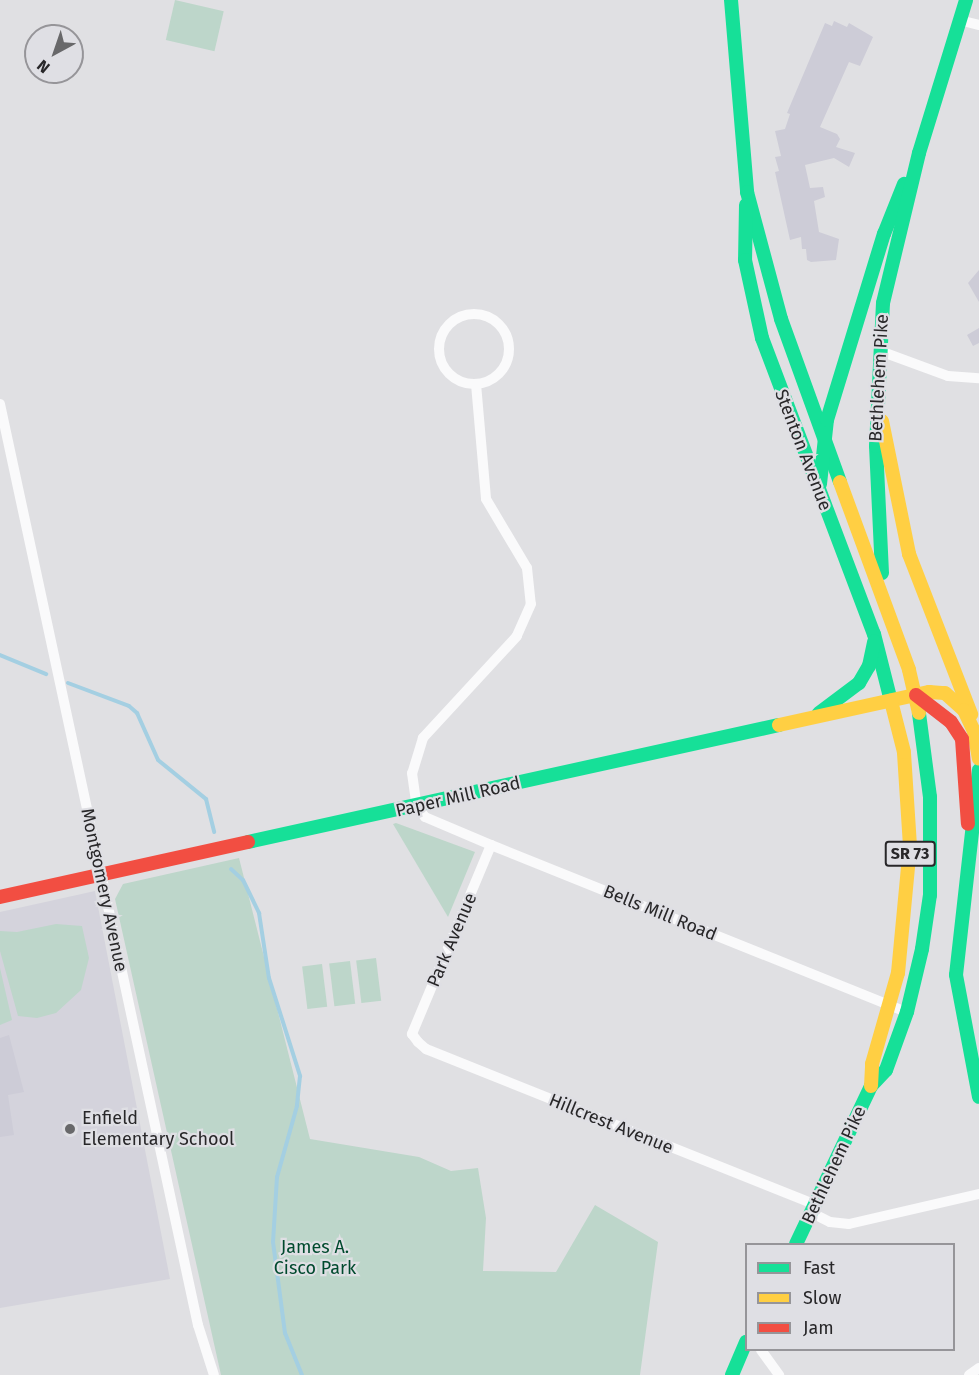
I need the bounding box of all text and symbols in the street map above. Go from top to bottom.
north arrow [24,24,84,84]
text: N [33,56,54,77]
street label: Bethlehem Pike [865,314,893,442]
street label: Stenton Avenue [770,386,836,514]
street label: Paper Mill Road [394,772,522,822]
street label: Montgomery Avenue [76,806,132,974]
road number: SR 73 [884,841,936,867]
street label: Bells Mill Road [600,880,720,946]
street label: Park Avenue [423,890,481,990]
street label: Hillcrest Avenue [546,1089,676,1159]
street label: Bethlehem Pike [797,1103,871,1227]
place label: Enfield Elementary School [82,1108,234,1150]
marker: Enfield Elementary School [63,1122,77,1136]
park label: James A. Cisco Park [274,1237,356,1280]
legend [745,1243,955,1351]
text: Fast [803,1257,835,1279]
text: Slow [803,1287,841,1309]
text: Jam [803,1317,834,1339]

